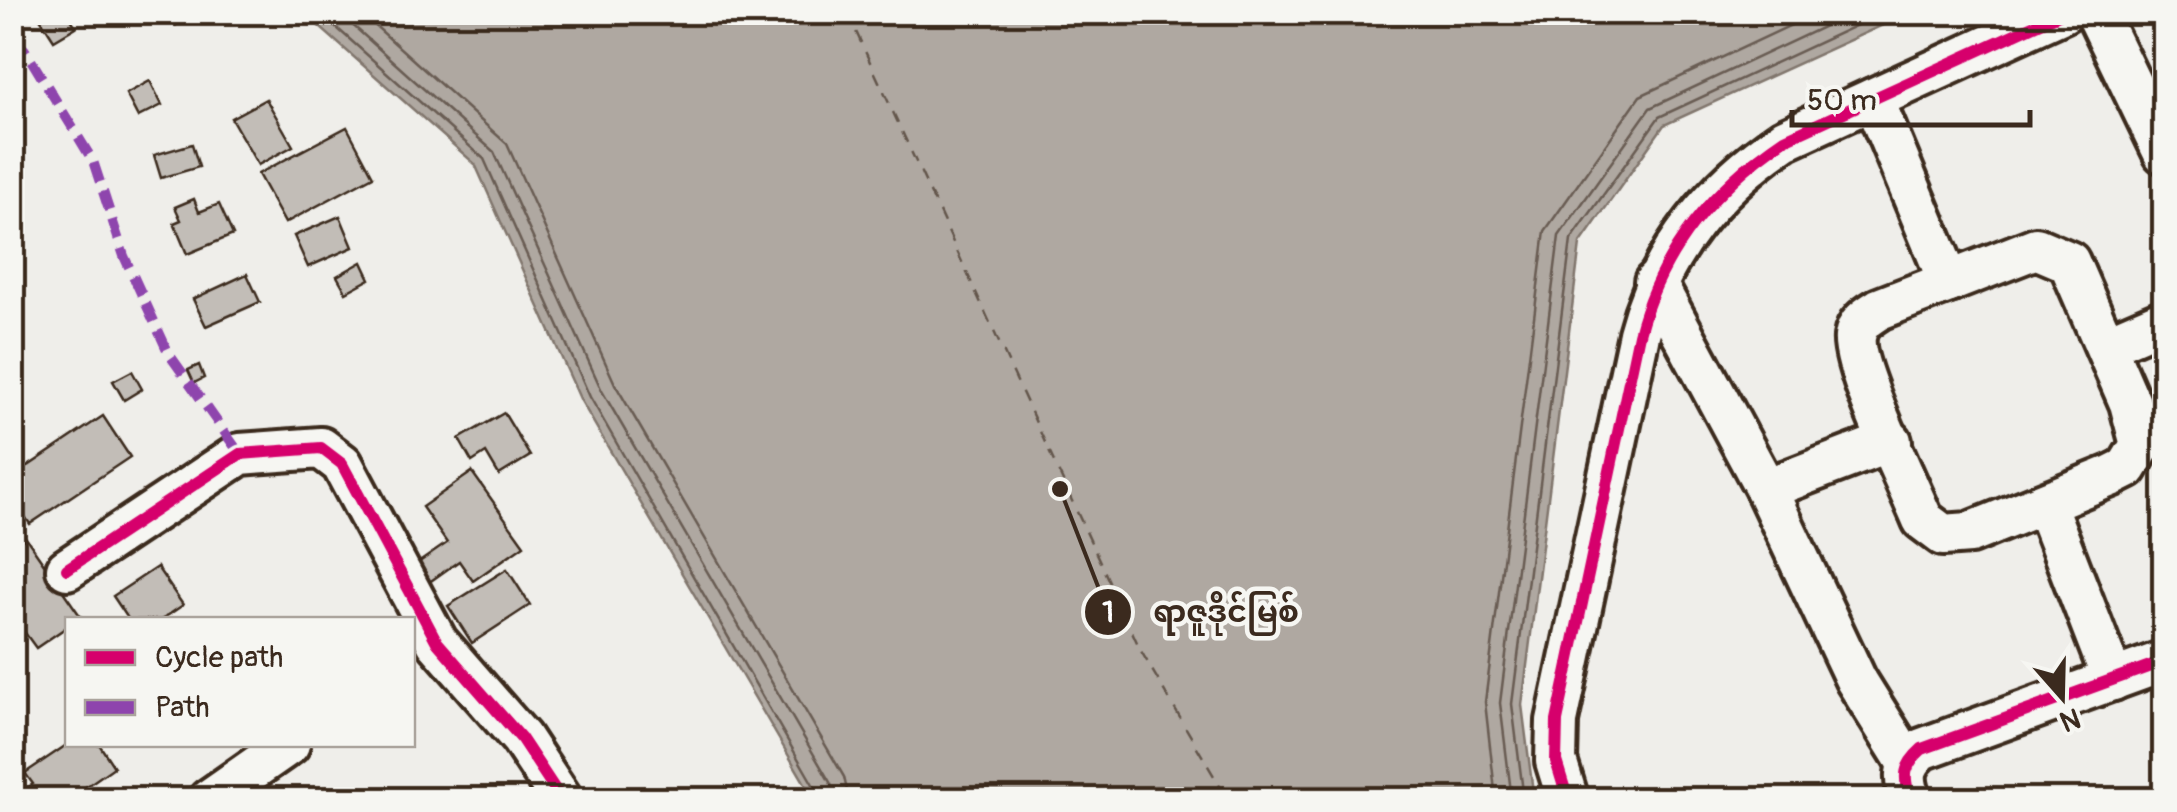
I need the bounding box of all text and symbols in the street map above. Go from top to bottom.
scale bar [1792,65,2030,127]
text: 50 m [1807,82,1877,119]
callout: ရာဇူဒိုင်မြစ် [1083,582,1319,642]
text: ရာဇူဒိုင်မြစ် [1153,591,1299,636]
text: 1 [1102,594,1114,631]
legend [65,617,415,747]
text: Cycle path [155,639,283,676]
north arrow [2012,647,2112,747]
text: Path [155,689,210,726]
text: N [2055,699,2085,739]

